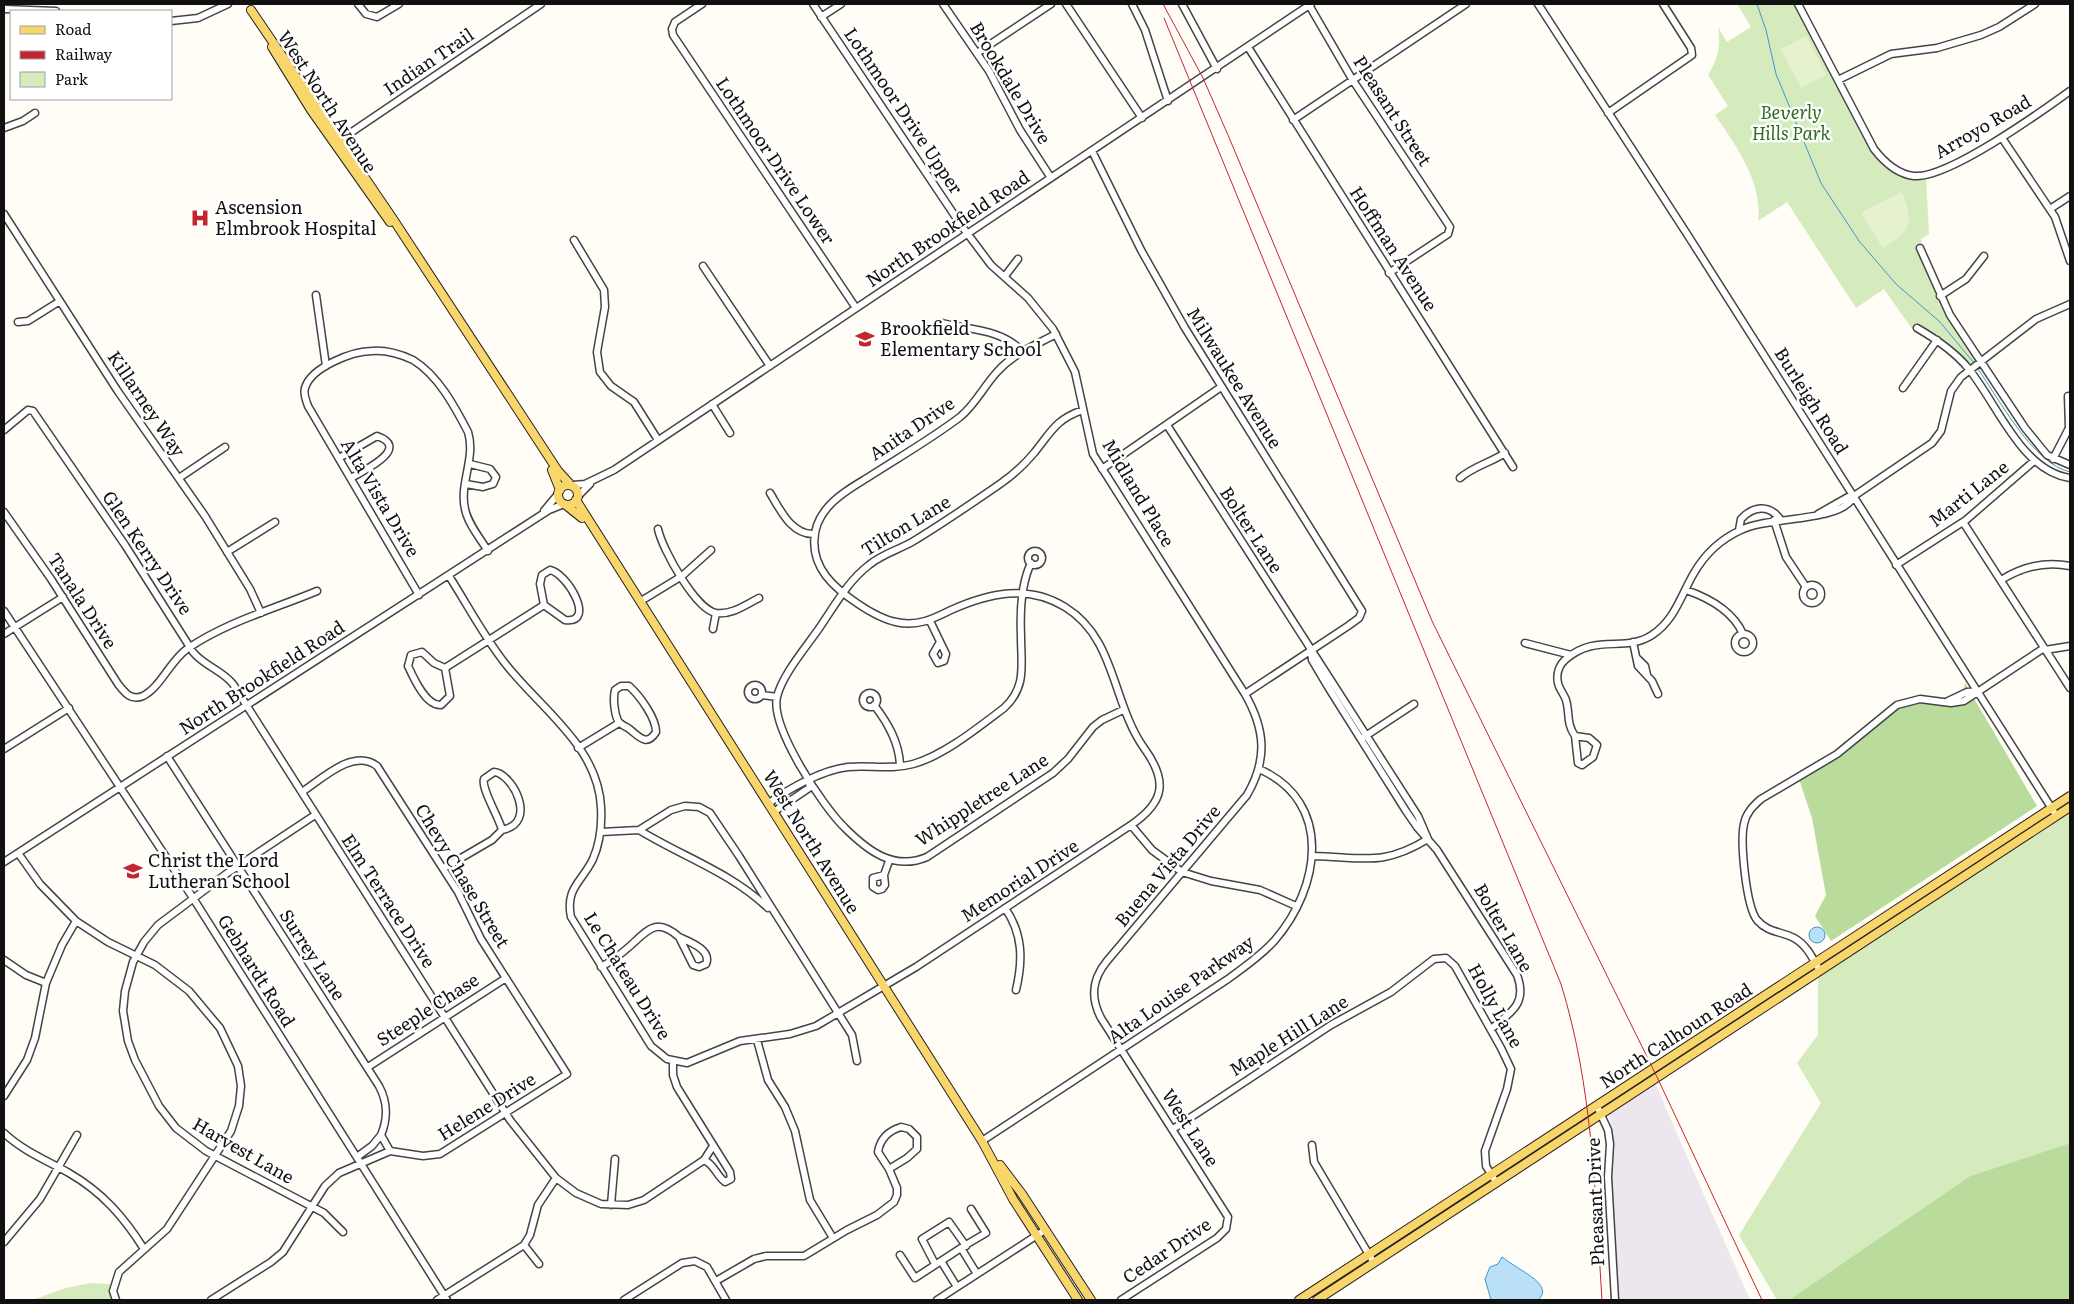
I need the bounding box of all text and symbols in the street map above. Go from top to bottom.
legend [10,10,172,100]
street label: Brookdale Drive [964,16,1059,149]
text: Road [55,17,91,40]
street label: Indian Trail [377,20,479,101]
street label: Lothmoor Drive Upper [838,21,970,199]
street label: West North Avenue [272,25,384,178]
text: Railway [55,42,113,65]
street label: Pleasant Street [1347,50,1440,171]
text: Park [55,67,89,90]
street label: Lothmoor Drive Lower [710,71,843,250]
street label: Arroyo Road [1929,87,2036,164]
park label: Beverly Hills Park [1752,98,1830,146]
street label: North Brookfield Road [860,163,1035,293]
street label: Hoffman Avenue [1344,180,1445,316]
place label: Ascension Elmbrook Hospital [215,193,376,241]
hospital icon: Ascension Elmbrook Hospital [189,207,211,229]
street label: Milwaukee Avenue [1181,301,1290,453]
place label: Brookfield Elementary School [880,314,1042,362]
school or university icon: Brookfield Elementary School [854,328,876,350]
street label: Burleigh Road [1769,341,1856,459]
street label: Killarney Way [102,345,193,462]
street label: Anita Drive [863,389,959,466]
street label: Alta Vista Drive [335,433,427,562]
street label: Midland Place [1096,433,1182,551]
street label: Marti Lane [1922,453,2014,533]
street label: Bolter Lane [1214,480,1290,578]
street label: Glen Kerry Drive [97,485,200,620]
street label: Tilton Lane [855,487,955,562]
street label: Tanala Drive [42,547,124,654]
street label: North Brookfield Road [173,613,349,741]
street label: Whippletree Lane [909,746,1053,852]
street label: West North Avenue [757,764,867,918]
street label: Chevy Chase Street [409,798,518,953]
street label: Buena Vista Drive [1108,798,1226,932]
street label: Elm Terrace Drive [336,828,443,973]
street label: Memorial Drive [955,831,1083,928]
place label: Christ the Lord Lutheran School [148,846,290,894]
school or university icon: Christ the Lord Lutheran School [122,860,144,882]
street label: Bolter Lane [1468,878,1541,977]
street label: Surrey Lane [274,903,353,1005]
street label: Le Chateau Drive [578,906,678,1044]
street label: Gebhardt Road [212,909,303,1032]
street label: Alta Louise Parkway [1101,928,1259,1050]
street label: Holly Lane [1462,958,1531,1052]
street label: Steeple Chase [371,965,484,1052]
street label: North Calhoun Road [1594,975,1757,1094]
street label: Maple Hill Lane [1223,987,1353,1082]
street label: Helene Drive [432,1065,540,1147]
street label: West Lane [1156,1083,1227,1171]
street label: Harvest Lane [188,1110,300,1190]
street label: Pheasant Drive [1579,1137,1610,1267]
street label: Cedar Drive [1116,1210,1216,1289]

